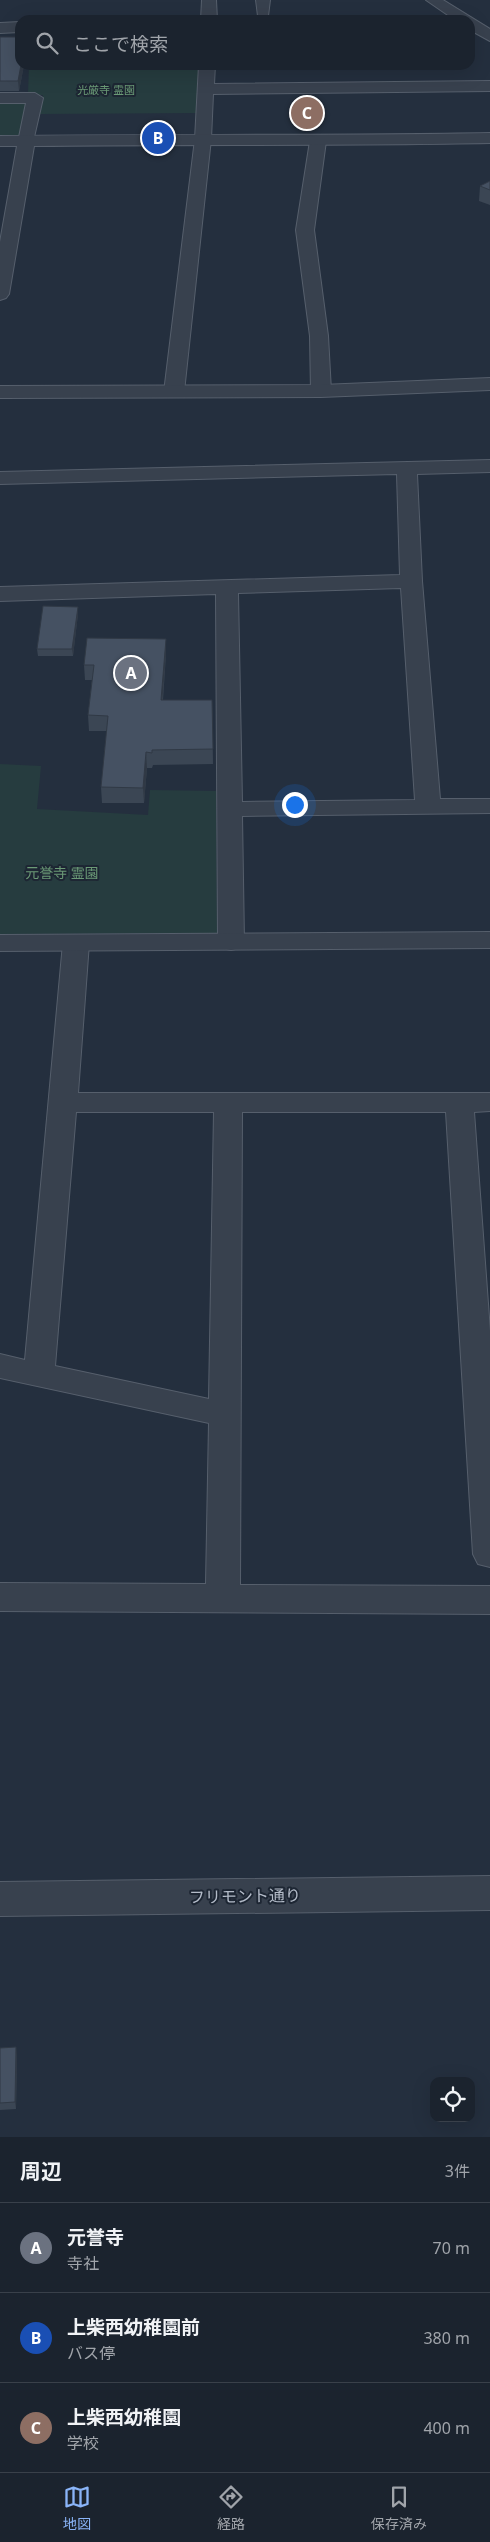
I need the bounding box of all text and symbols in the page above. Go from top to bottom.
search box [15,15,475,70]
icon: search [33,29,61,57]
text: ここで検索 [73,31,168,57]
park label: 光厳寺 霊園 [77,82,135,97]
pin: C [291,94,323,132]
pin: B [142,119,174,157]
pin: A [115,654,147,692]
your location [282,792,308,818]
park label: 元誉寺 霊園 [25,863,99,882]
street label: フリモント通り [189,1884,301,1908]
map controls [430,2077,475,2122]
button: locate [430,2077,475,2122]
text: 周辺 [20,2157,62,2185]
text: 3件 [445,2160,470,2182]
text: 元誉寺 [67,2224,124,2250]
text: A [30,2237,42,2259]
text: 70 m [433,2237,470,2259]
text: 寺社 [67,2252,99,2274]
text: 上柴西幼稚園前 [67,2314,200,2340]
text: B [31,2327,41,2349]
text: 380 m [423,2327,470,2349]
text: バス停 [67,2342,115,2364]
text: 上柴西幼稚園 [67,2404,181,2430]
text: C [31,2417,41,2439]
text: 400 m [423,2417,470,2439]
text: 学校 [67,2432,99,2454]
tab: 地図 [63,2483,91,2533]
tab: 経路 [217,2483,245,2533]
tab: 保存済み [371,2483,427,2533]

